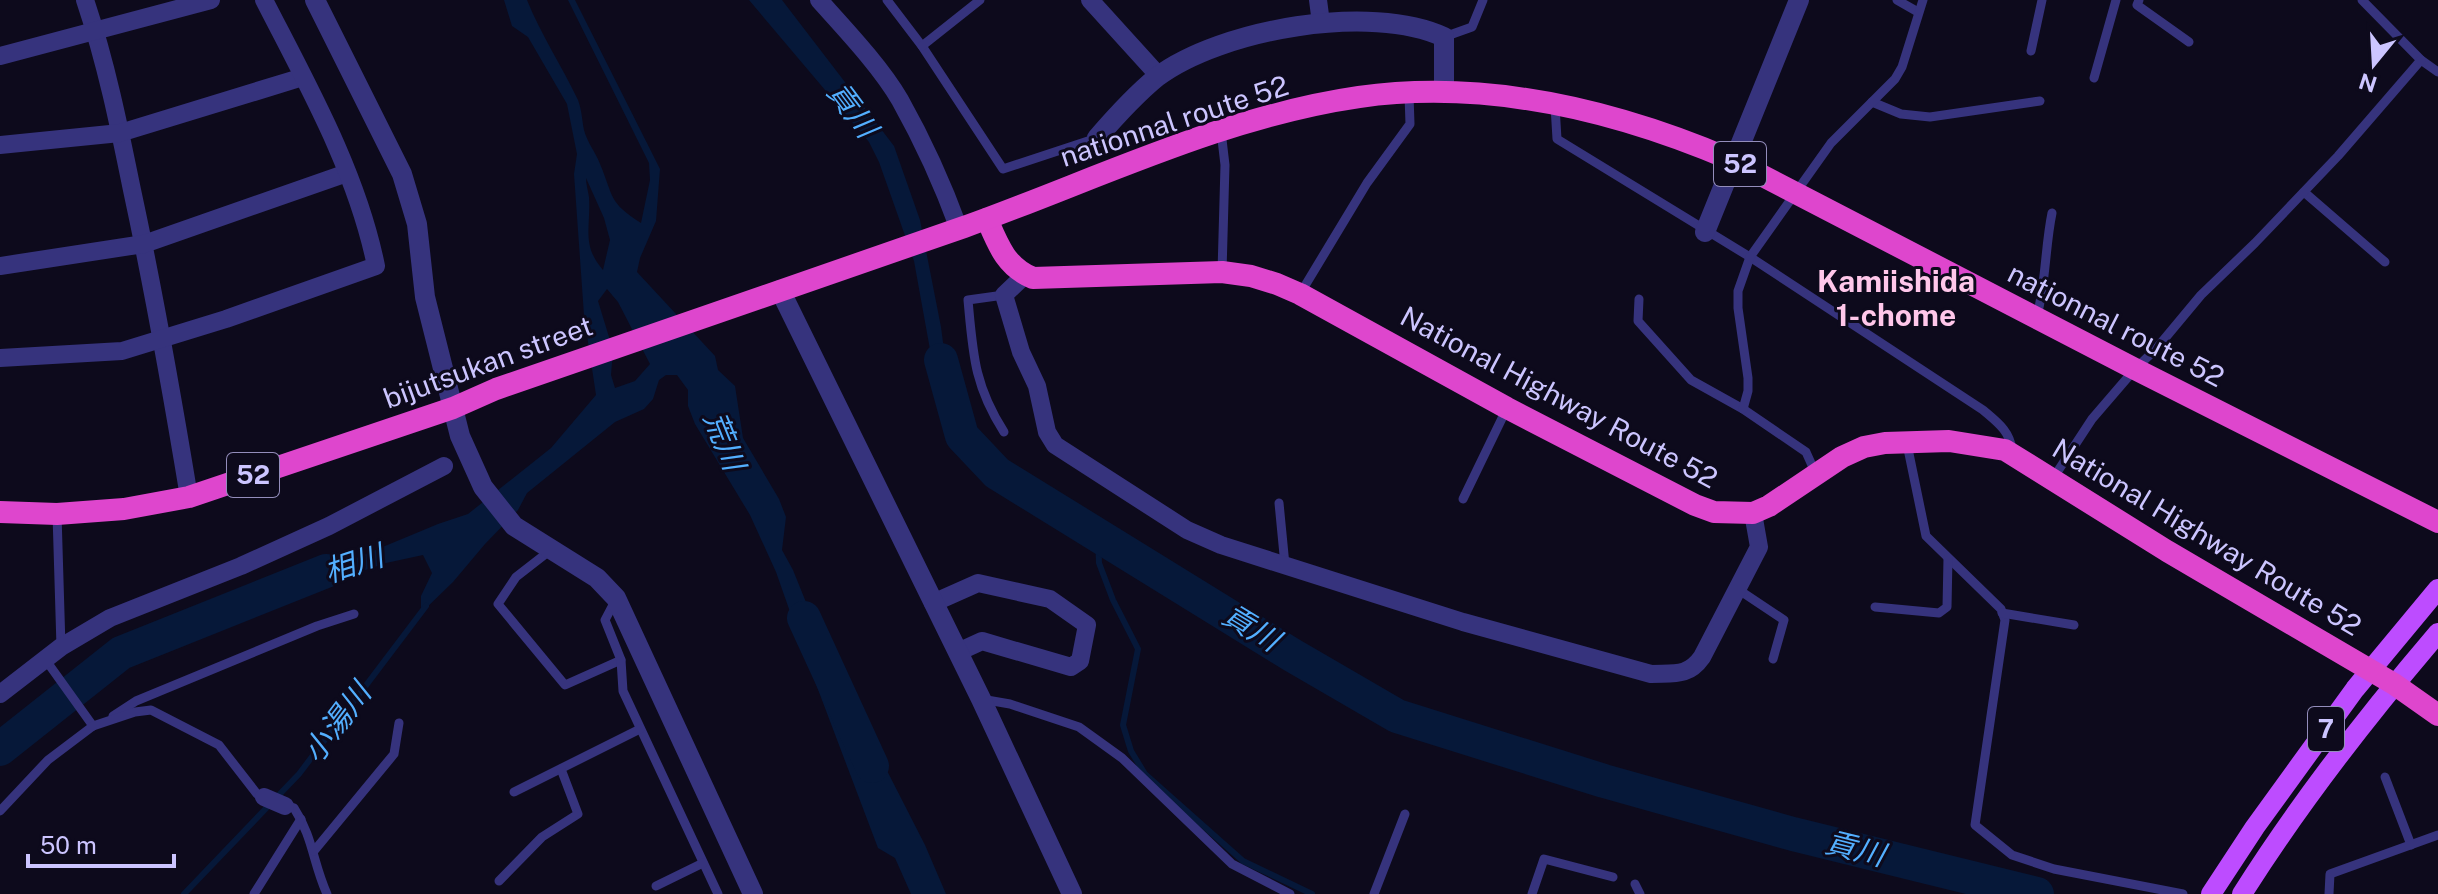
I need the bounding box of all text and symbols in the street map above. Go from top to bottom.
north arrow [2334,24,2414,104]
street label: nationnal route 52 [1056,68,1292,173]
text: N [2356,68,2380,98]
water label: 貢川 [820,75,887,147]
road number: 52 [1714,142,1766,186]
street label: nationnal route 52 [2003,256,2230,393]
district label: Kamiishida 1-chome [1817,263,1975,333]
street label: National Highway Route 52 [1395,299,1723,494]
street label: bijutsukan street [379,308,597,415]
water label: 荒川 [697,406,754,478]
street label: National Highway Route 52 [2047,431,2368,642]
road number: 52 [227,453,279,497]
water label: 相川 [320,536,391,589]
water label: 貢川 [1217,596,1289,660]
water label: 小湯川 [295,673,379,769]
road number: 7 [2308,707,2344,751]
scale bar [28,818,174,868]
water label: 貢川 [1822,823,1892,873]
text: 50 m [40,831,97,859]

